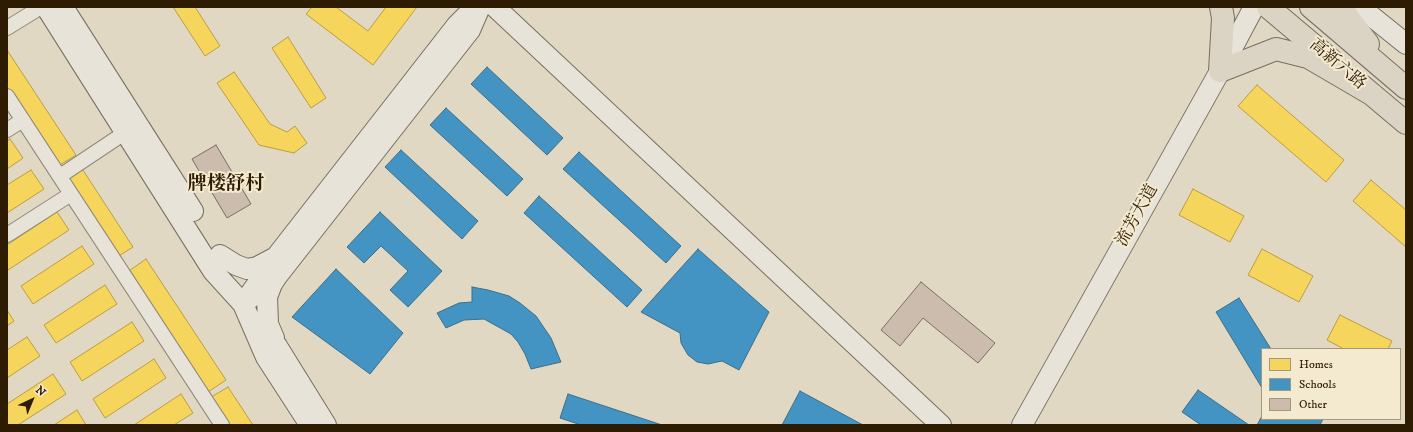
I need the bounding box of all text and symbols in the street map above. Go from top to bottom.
street label: 高新六路 [1304,35,1370,95]
district label: 牌楼舒村 [188,174,264,196]
street label: 流芳大道 [1113,181,1163,251]
legend [1261,348,1401,420]
text: Homes [1299,357,1333,372]
text: Schools [1299,377,1336,392]
north arrow [12,380,52,420]
text: N [32,383,48,400]
text: Other [1299,397,1327,412]

